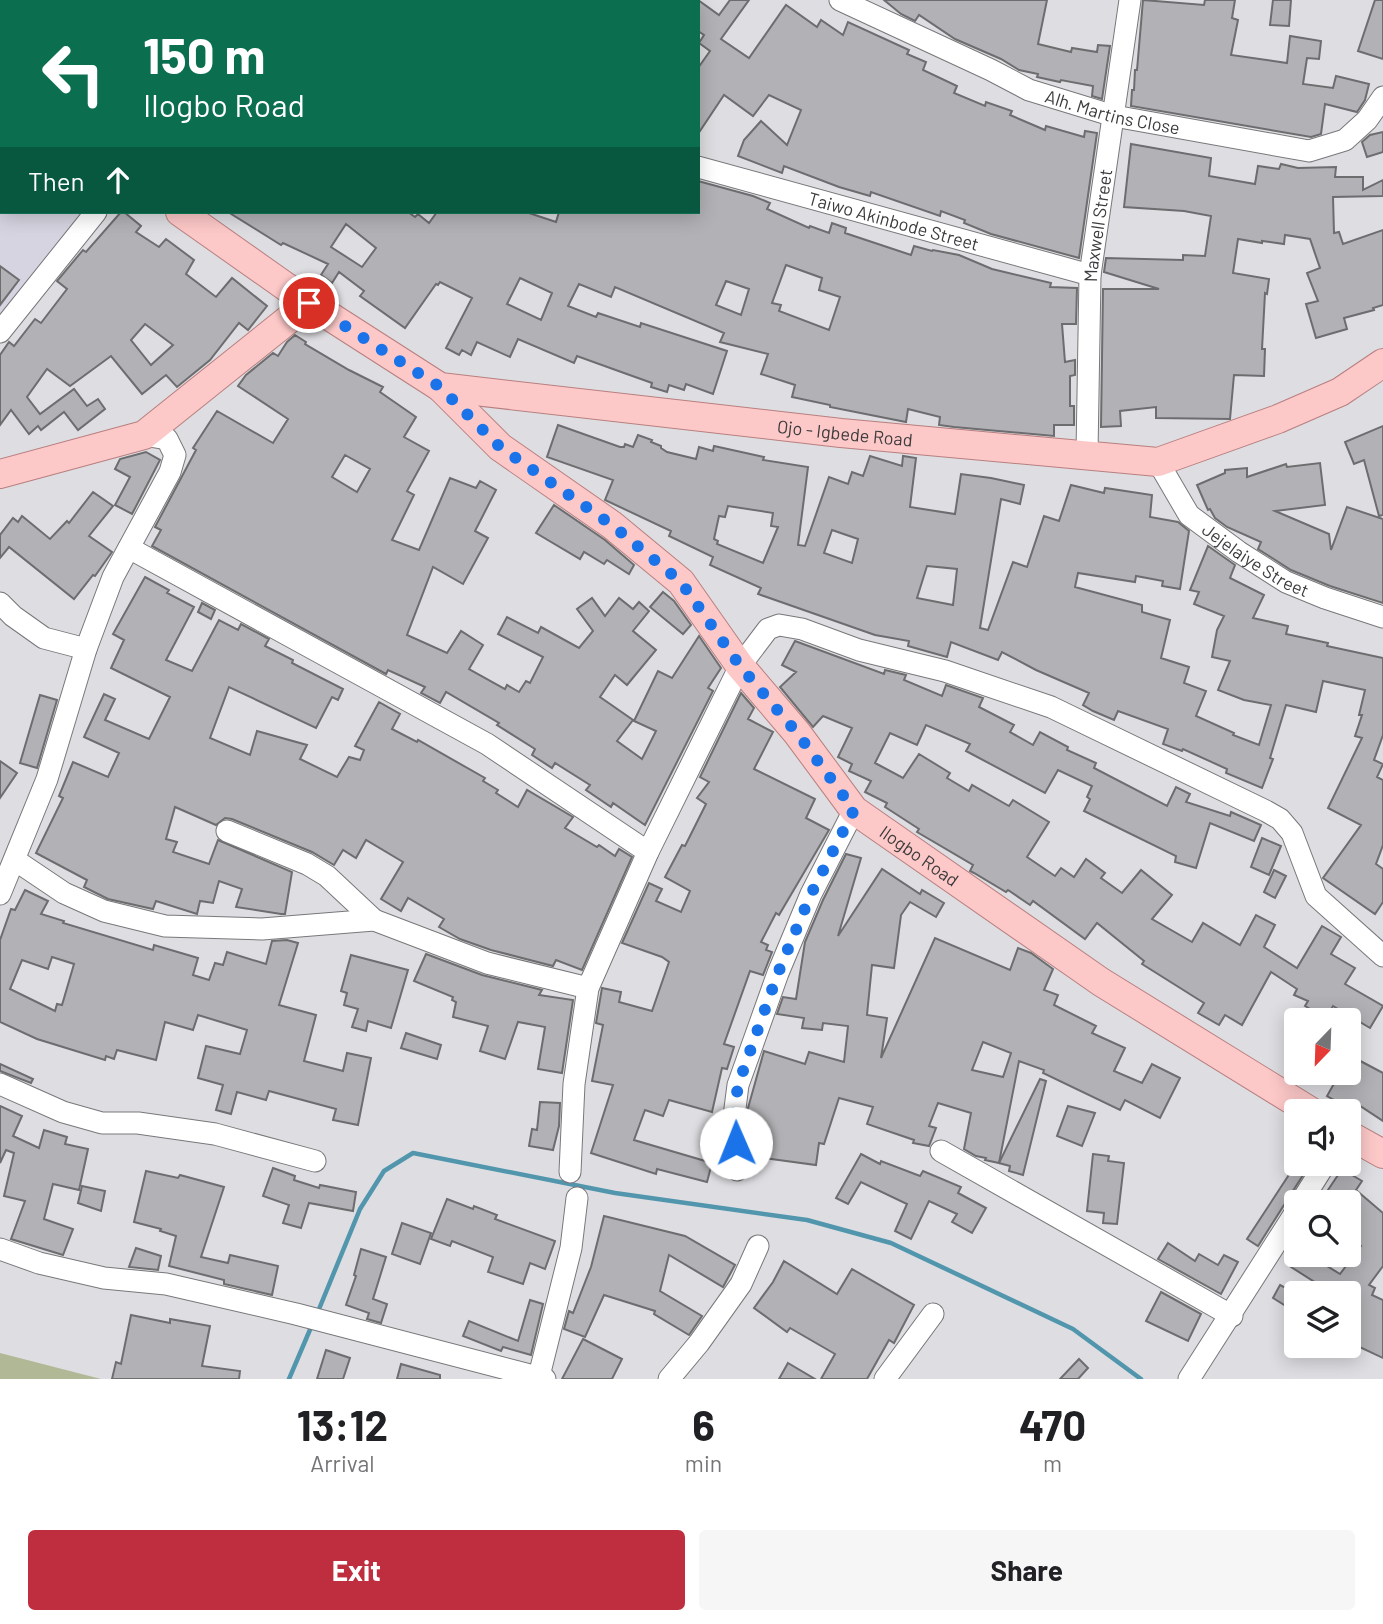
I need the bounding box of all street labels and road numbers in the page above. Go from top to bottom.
street label: Alh. Martins Close [1043,85,1182,139]
street label: Maxwell Street [1079,168,1116,282]
street label: Taiwo Akinbode Street [806,187,981,255]
street label: Ojo - Igbede Road [776,415,914,451]
street label: Jejelaiye Street [1198,518,1312,601]
street label: Ilogbo Road [876,820,963,891]

